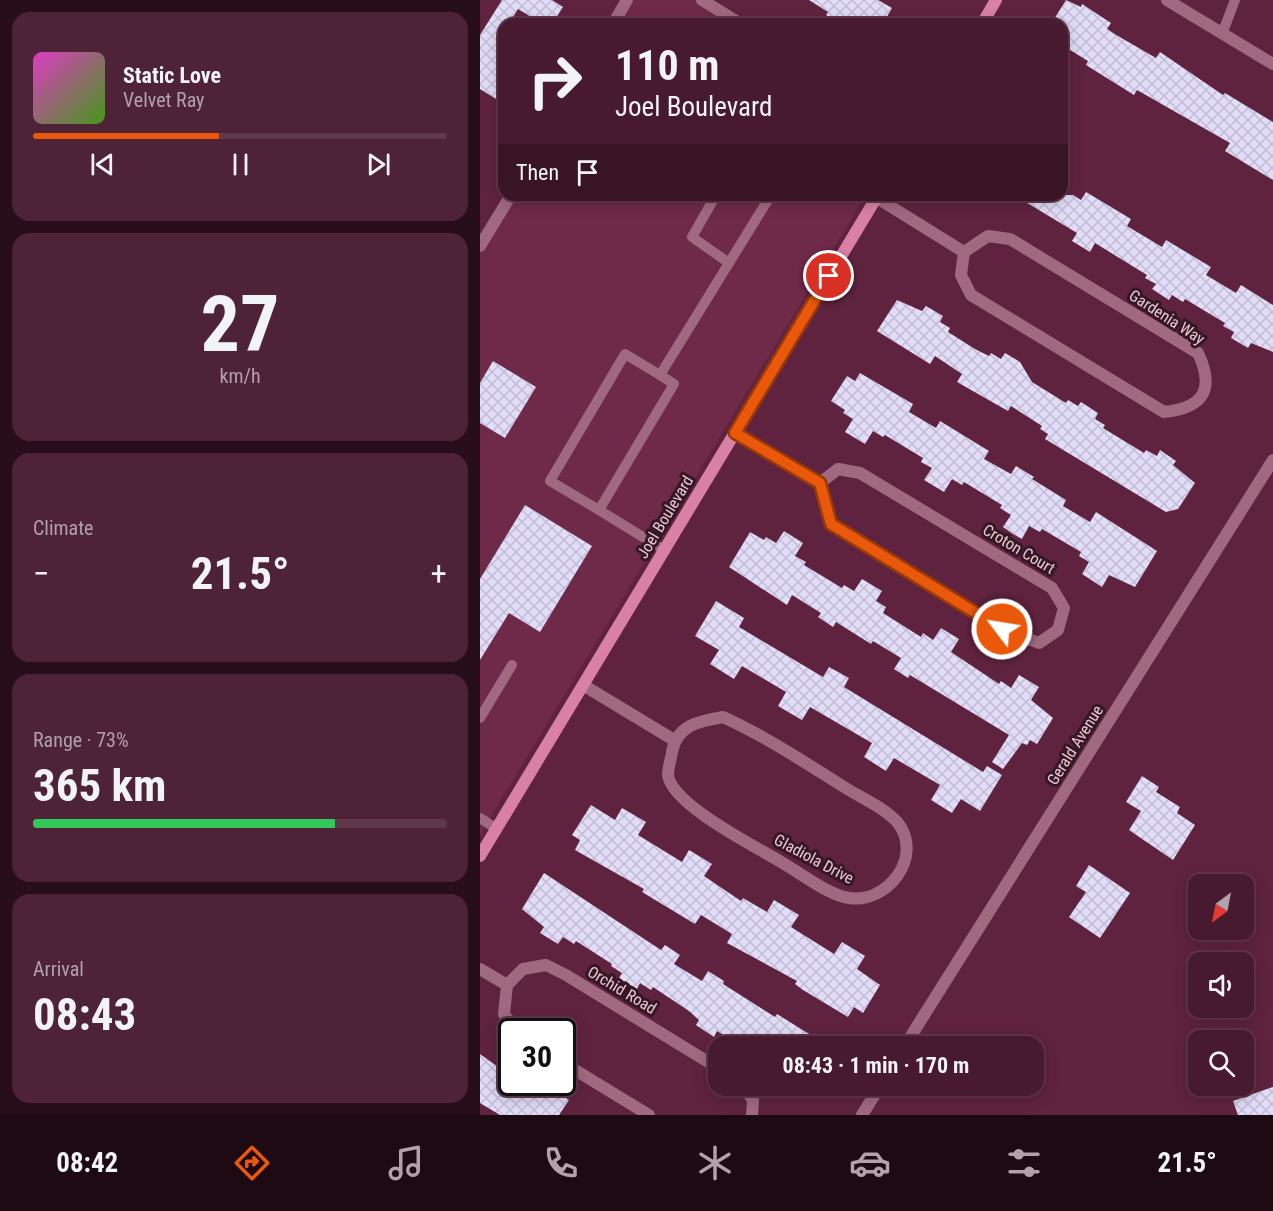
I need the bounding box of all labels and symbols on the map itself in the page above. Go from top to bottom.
pin [803,250,854,301]
street label: Gardenia Way [1126,286,1209,349]
street label: Joel Boulevard [633,472,697,562]
street label: Croton Court [980,520,1059,578]
position arrow [970,597,1034,661]
street label: Gerald Avenue [1043,702,1107,788]
street label: Gladiola Drive [771,830,857,888]
north arrow [1188,874,1254,940]
street label: Orchid Road [584,962,660,1018]
speed limit sign: 30 [498,1018,576,1096]

